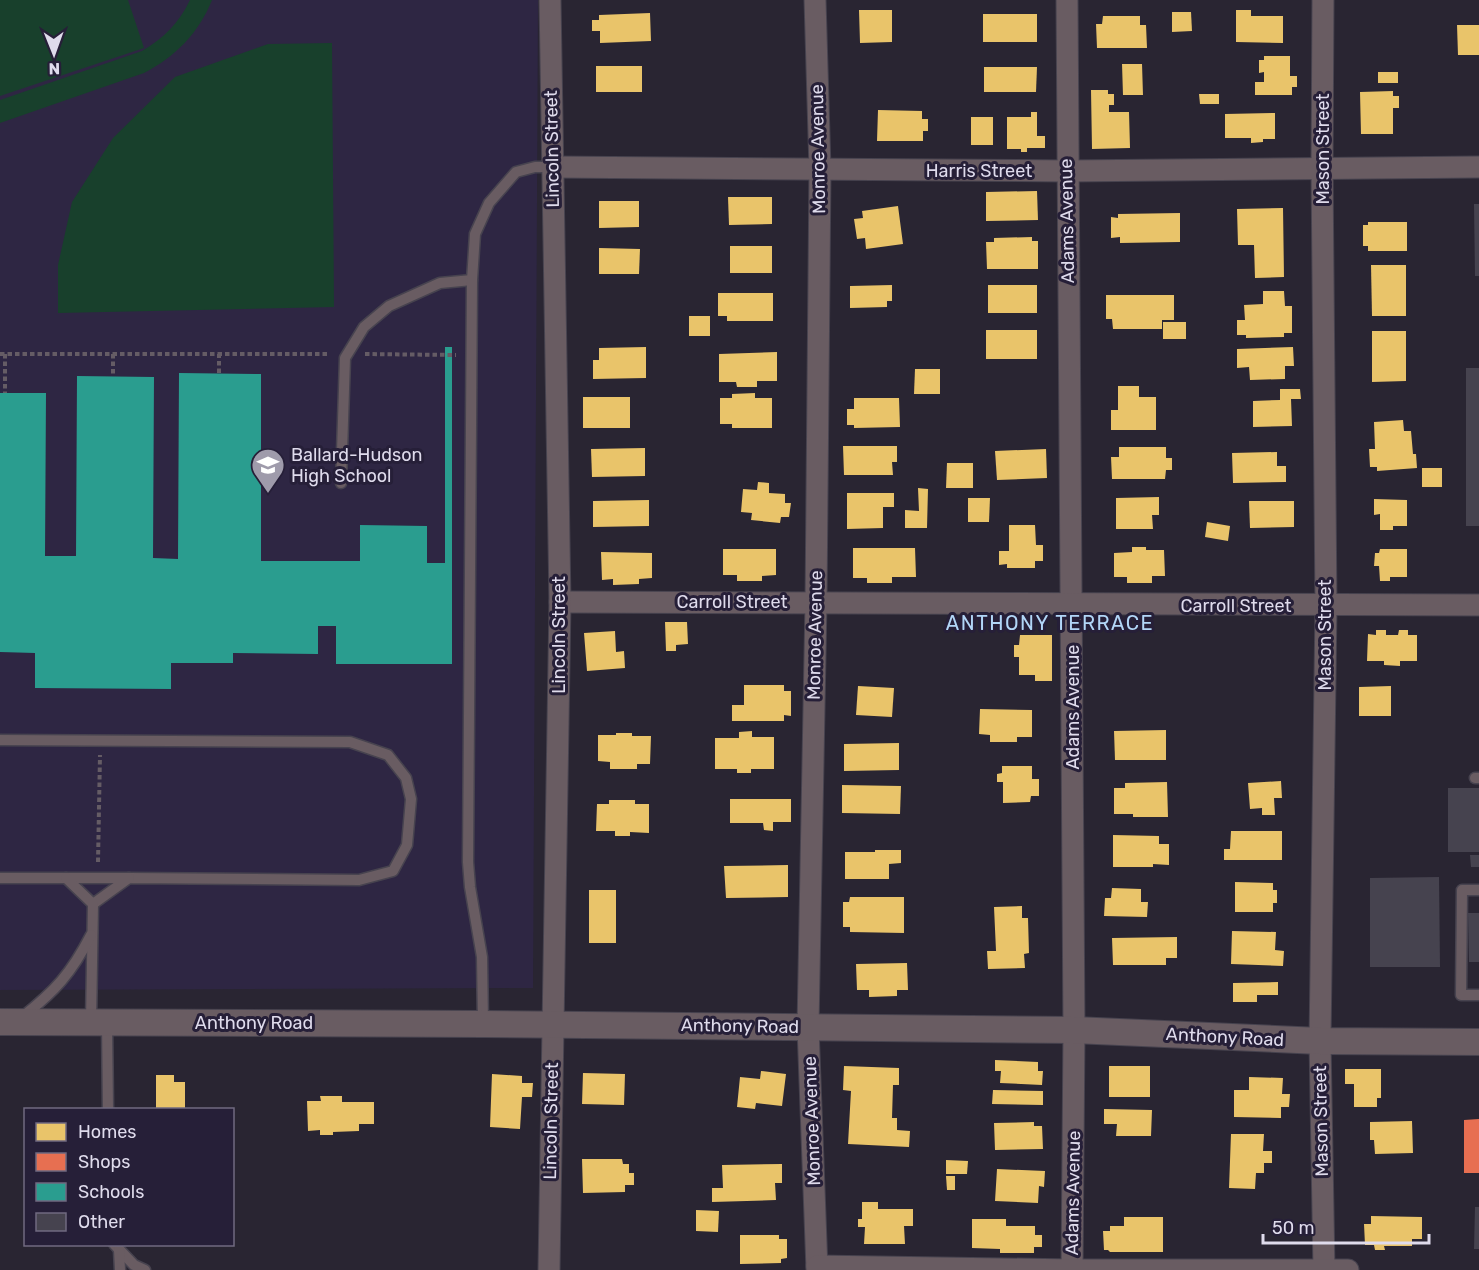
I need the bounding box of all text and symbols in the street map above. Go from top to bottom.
north arrow [24,24,84,84]
text: N [48,59,60,78]
street label: Monroe Avenue [806,84,830,214]
street label: Lincoln Street [540,90,564,208]
street label: Mason Street [1312,93,1334,205]
street label: Adams Avenue [1055,158,1079,284]
street label: Harris Street [926,160,1032,182]
place label: Ballard-Hudson High School [291,444,422,487]
school or university icon: Ballard-Hudson High School [250,447,286,494]
street label: Monroe Avenue [803,570,827,700]
street label: Lincoln Street [548,576,570,694]
street label: Mason Street [1314,579,1336,691]
street label: Carroll Street [677,591,787,613]
street label: Carroll Street [1181,595,1291,617]
district label: ANTHONY TERRACE [946,611,1154,635]
street label: Adams Avenue [1062,645,1084,769]
street label: Anthony Road [195,1012,313,1034]
street label: Anthony Road [681,1014,799,1038]
street label: Anthony Road [1165,1023,1285,1051]
street label: Monroe Avenue [799,1056,825,1186]
street label: Lincoln Street [539,1062,563,1180]
street label: Mason Street [1309,1065,1333,1177]
legend [24,1108,234,1246]
text: Homes [78,1121,136,1143]
street label: Adams Avenue [1061,1130,1085,1256]
text: Shops [78,1151,130,1173]
text: Schools [78,1181,144,1203]
scale bar [1263,1207,1430,1245]
text: Other [78,1211,125,1233]
text: 50 m [1272,1217,1315,1239]

